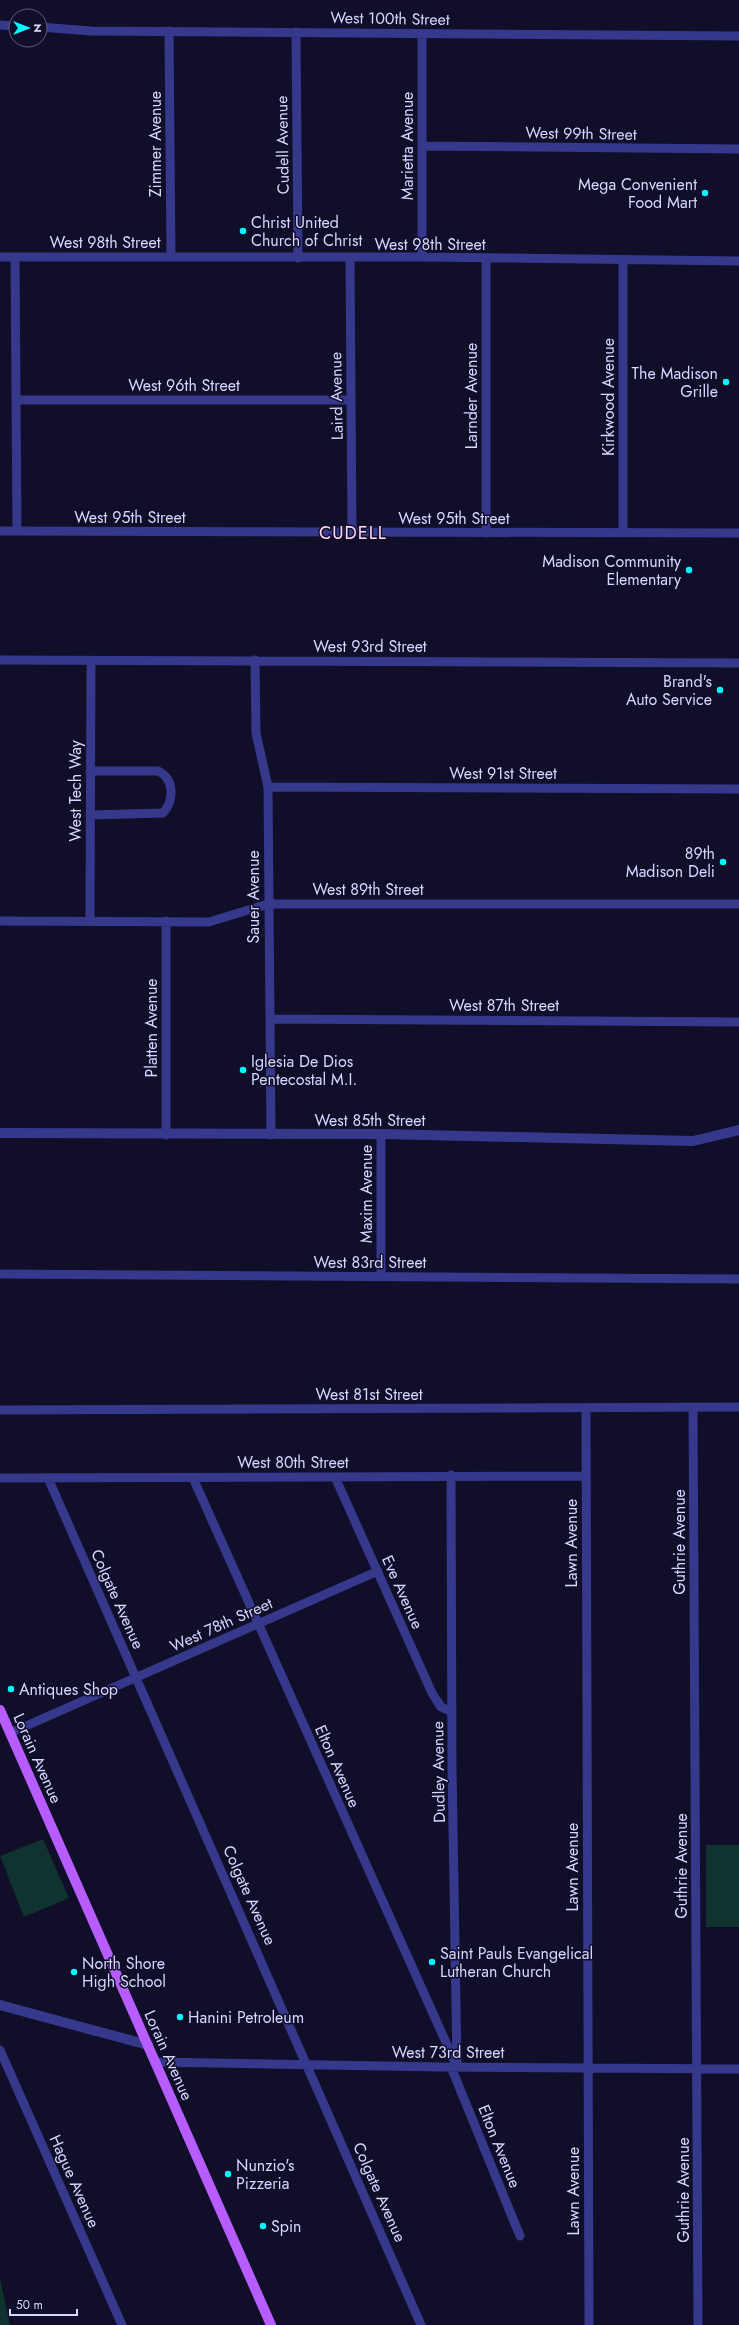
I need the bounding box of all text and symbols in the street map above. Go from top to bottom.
street label: West 100th Street [330,6,450,31]
north arrow [8,8,48,48]
text: N [30,24,46,32]
street label: Zimmer Avenue [144,91,167,197]
street label: Marietta Avenue [396,92,419,200]
street label: Cudell Avenue [270,95,295,195]
street label: West 99th Street [525,121,637,146]
place label: Mega Convenient Food Mart [578,173,697,214]
marker: Mega Convenient Food Mart [700,188,710,198]
place label: Christ United Church of Christ [251,211,362,252]
marker: Christ United Church of Christ [238,226,248,236]
street label: West 98th Street [49,231,161,254]
street label: West 98th Street [374,233,486,256]
street label: Kirkwood Avenue [597,338,620,456]
street label: Larnder Avenue [460,343,483,449]
street label: Laird Avenue [324,352,349,440]
place label: The Madison Grille [632,362,718,403]
street label: West 96th Street [128,374,240,397]
marker: The Madison Grille [721,377,731,387]
street label: West 95th Street [74,506,186,529]
street label: West 95th Street [398,507,510,530]
district label: CUDELL [319,520,387,546]
place label: Madison Community Elementary [542,550,682,591]
marker: Madison Community Elementary [684,565,694,575]
street label: West 93rd Street [313,635,427,658]
place label: Brand's Auto Service [626,670,712,711]
marker: Brand's Auto Service [715,685,725,695]
street label: West Tech Way [64,739,87,842]
street label: West 91st Street [449,762,557,785]
place label: 89th Madison Deli [626,842,715,883]
street label: Sauer Avenue [242,850,265,944]
marker: 89th Madison Deli [718,857,728,867]
street label: West 89th Street [312,878,424,901]
street label: Platten Avenue [140,978,163,1078]
street label: West 87th Street [449,994,559,1017]
place label: Iglesia De Dios Pentecostal M.I. [251,1050,357,1091]
marker: Iglesia De Dios Pentecostal M.I. [238,1065,248,1075]
street label: West 85th Street [315,1109,426,1132]
street label: Maxim Avenue [355,1145,378,1243]
street label: West 83rd Street [314,1251,427,1274]
street label: West 81st Street [315,1383,423,1406]
street label: West 80th Street [237,1451,349,1474]
street label: Guthrie Avenue [668,1489,691,1595]
street label: Lawn Avenue [560,1499,583,1587]
street label: Colgate Avenue [85,1546,150,1653]
street label: Eve Avenue [376,1552,429,1633]
street label: West 78th Street [166,1591,276,1657]
place label: Antiques Shop [19,1678,118,1701]
marker: Antiques Shop [6,1684,16,1694]
street label: Lorain Avenue [7,1710,68,1807]
street label: Elton Avenue [309,1721,366,1811]
street label: Dudley Avenue [426,1721,451,1823]
street label: Guthrie Avenue [670,1813,693,1919]
street label: Lawn Avenue [561,1823,584,1911]
street label: Colgate Avenue [217,1842,282,1949]
place label: Saint Pauls Evangelical Lutheran Church [440,1942,593,1983]
place label: North Shore High School [82,1952,166,1993]
marker: Saint Pauls Evangelical Lutheran Church [427,1957,437,1967]
marker: North Shore High School [69,1967,79,1977]
place label: Hanini Petroleum [188,2006,304,2029]
street label: Lorain Avenue [138,2007,199,2104]
marker: Hanini Petroleum [175,2012,185,2022]
street label: West 73rd Street [392,2041,504,2064]
street label: Elton Avenue [472,2101,527,2191]
street label: Hague Avenue [44,2131,105,2231]
street label: Guthrie Avenue [672,2137,695,2243]
street label: Colgate Avenue [347,2139,412,2246]
street label: Lawn Avenue [562,2147,585,2235]
place label: Nunzio's Pizzeria [236,2154,294,2195]
marker: Nunzio's Pizzeria [223,2169,233,2179]
place label: Spin [271,2215,301,2238]
marker: Spin [258,2221,268,2231]
scale bar [10,2291,77,2317]
text: 50 m [16,2296,43,2314]

